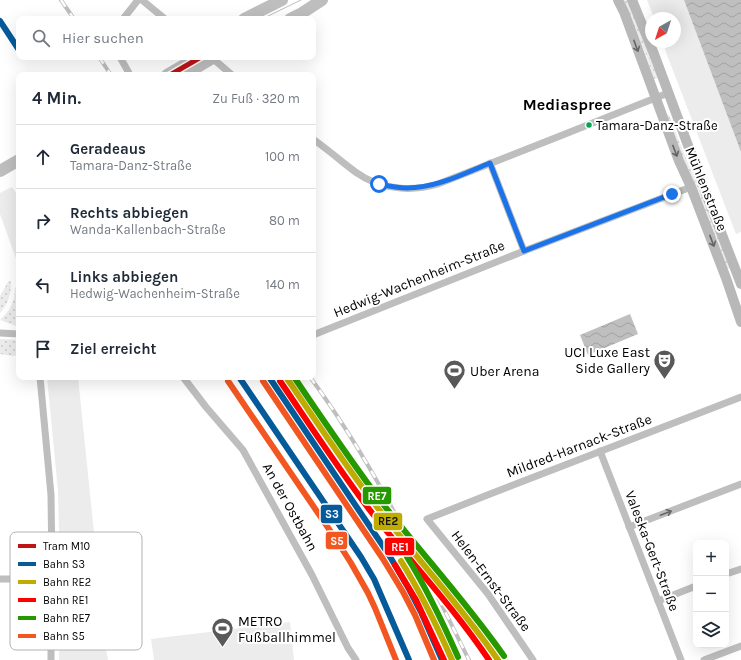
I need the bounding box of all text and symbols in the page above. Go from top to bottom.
north arrow [645,12,681,48]
search box [16,16,316,60]
icon: search [30,27,52,49]
text: Hier suchen [62,29,144,47]
one-way arrow [633,40,641,52]
text: 4 Min. [32,88,81,108]
text: Zu Fuß · 320 m [212,91,300,106]
district label: Mediaspree [523,95,611,114]
place label: Tamara-Danz-Straße [596,118,718,133]
marker: Tamara-Danz-Straße [584,120,594,130]
text: Geradeaus [70,140,146,158]
street label: Mühlenstraße [681,144,731,234]
one-way arrow [672,145,680,157]
icon: ahead [32,146,54,168]
text: 100 m [265,149,300,164]
text: Tamara-Danz-Straße [70,158,192,173]
route start [370,175,388,193]
route end [663,185,681,203]
text: Rechts abbiegen [70,204,189,222]
icon: right [32,210,54,232]
text: 80 m [269,213,300,228]
text: Wanda-Kallenbach-Straße [70,222,226,237]
one-way arrow [709,235,716,247]
street label: Hedwig-Wachenheim-Straße [331,237,507,321]
text: Links abbiegen [70,268,178,286]
icon: left [32,274,54,296]
text: 140 m [265,277,300,292]
text: Hedwig-Wachenheim-Straße [70,286,240,301]
icon: arrive [32,338,54,360]
text: Ziel erreicht [70,340,156,358]
place label: UCI Luxe East Side Gallery [564,344,650,377]
theatre icon: UCI Luxe East Side Gallery [652,347,678,380]
sports icon: Uber Arena [442,358,468,391]
place label: Uber Arena [470,363,539,380]
street label: Mildred-Harnack-Straße [504,410,654,482]
street label: An der Ostbahn [259,460,321,554]
line badge: RE7 [362,486,392,505]
street label: Valeska-Gert-Straße [621,488,683,614]
text: RE7 [367,490,387,503]
line badge: S3 [320,504,343,524]
text: S3 [325,508,339,521]
one-way arrow [659,509,671,517]
line badge: RE2 [373,512,403,531]
text: RE2 [378,515,398,528]
street label: Helen-Ernst-Straße [447,527,535,635]
line badge: S5 [325,531,348,550]
legend [10,532,142,650]
text: S5 [330,535,344,548]
line badge: RE1 [384,537,415,556]
text: Tram M10 [43,540,90,553]
map controls [693,540,729,648]
button: + [693,540,729,576]
text: RE1 [391,541,409,554]
text: Bahn S3 [43,558,85,571]
text: Bahn RE2 [43,576,91,589]
button: − [693,576,729,612]
text: Bahn RE1 [43,594,88,607]
text: Bahn RE7 [43,612,90,625]
button: layers [693,612,729,648]
place label: METRO Fußballhimmel [238,613,336,646]
sports icon: METRO Fußballhimmel [210,616,236,649]
text: Bahn S5 [43,630,85,643]

